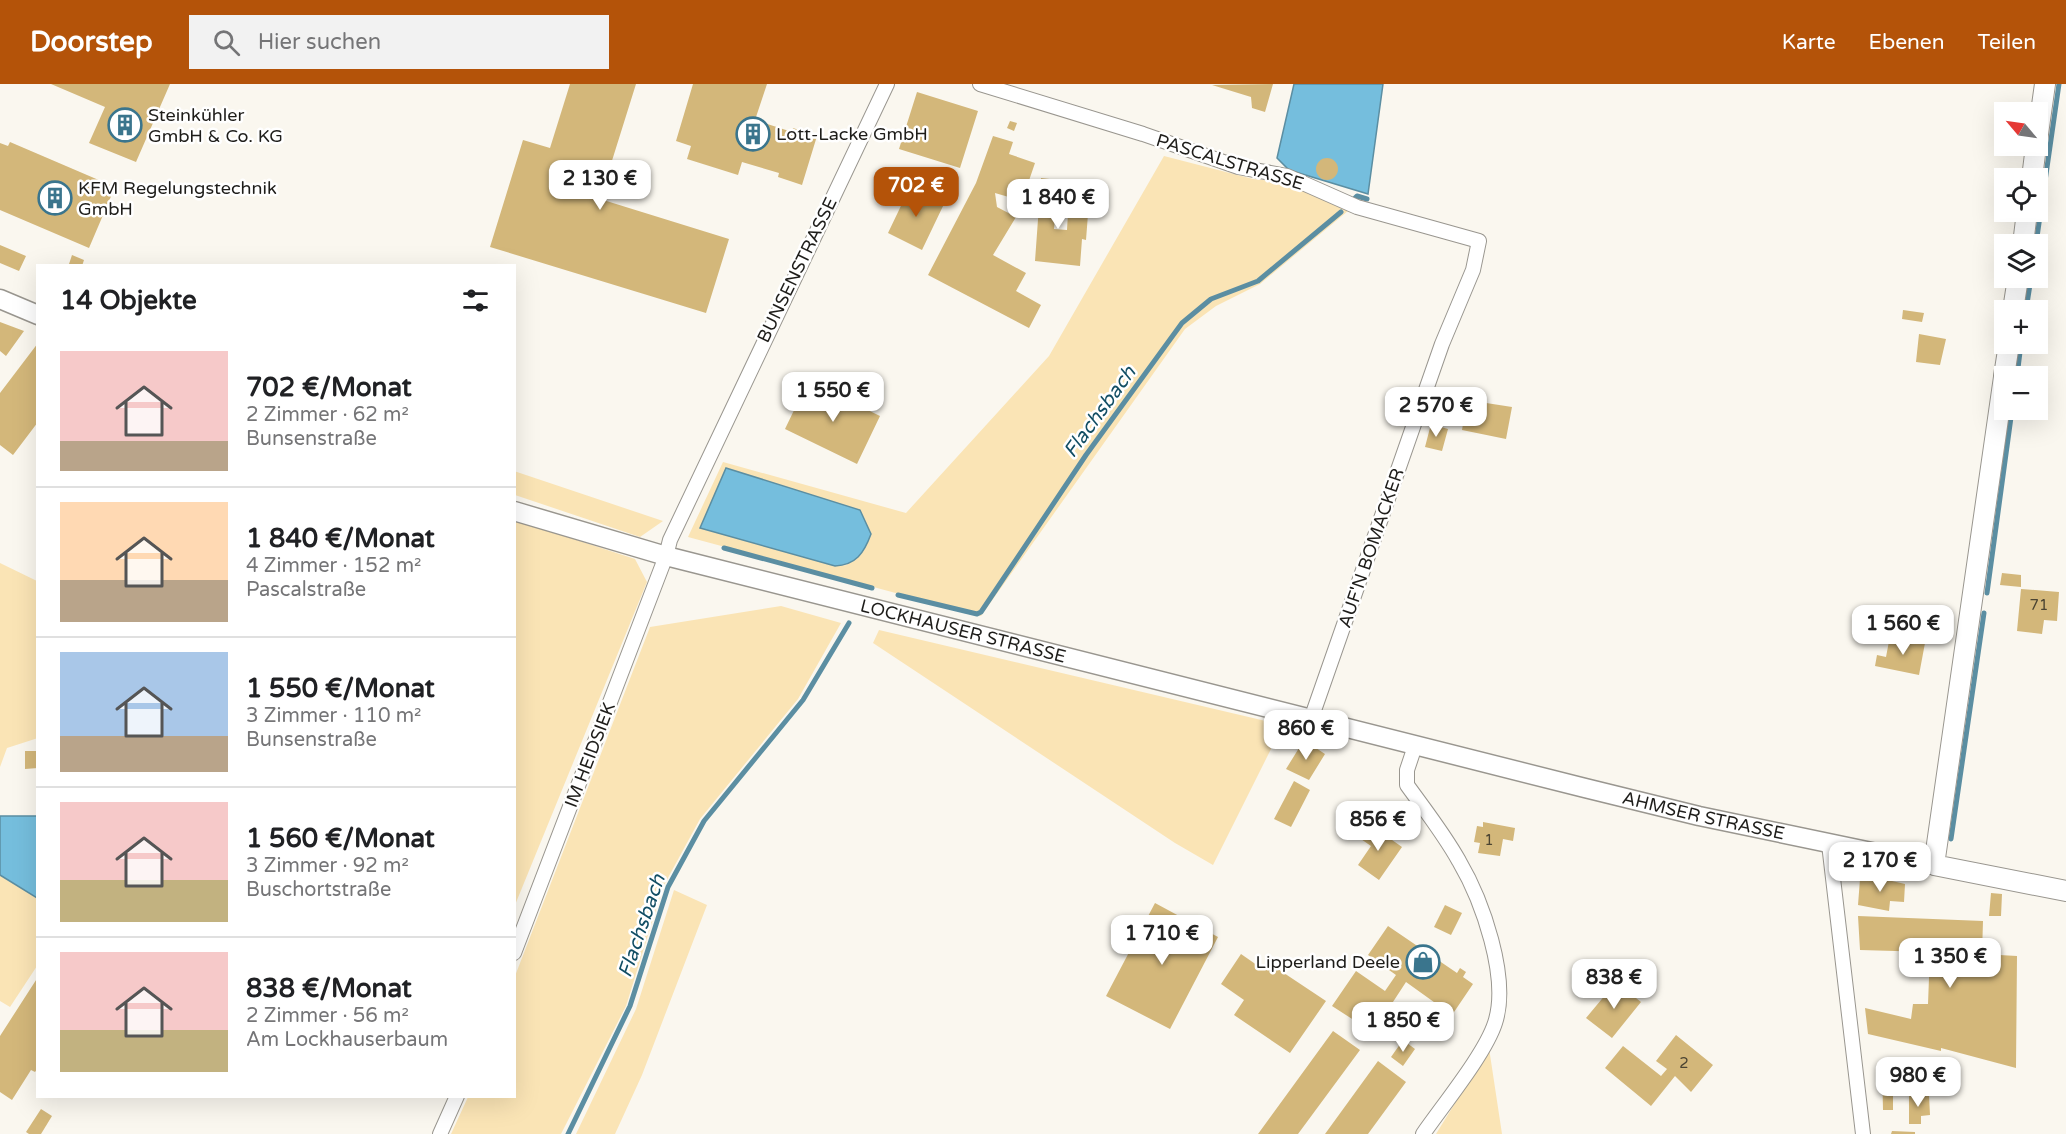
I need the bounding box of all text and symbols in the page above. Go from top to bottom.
search box [189,15,609,69]
text: Doorstep [30,25,153,59]
icon: search [210,26,243,59]
text: Hier suchen [258,29,381,55]
text: Karte [1782,30,1836,55]
text: Ebenen [1869,30,1945,55]
text: Teilen [1978,30,2036,55]
north arrow [1994,102,2048,156]
map controls [1994,102,2048,420]
place label: Steinkühler GmbH & Co. KG [148,104,283,147]
building icon: Steinkühler GmbH & Co. KG [107,107,143,143]
building icon: Lott-Lacke GmbH [735,116,771,152]
place label: Lott-Lacke GmbH [776,123,928,145]
street label: PASCALSTRASSE [1153,129,1307,195]
pin: 2 130 € [545,160,655,211]
text: 2 130 € [563,167,637,191]
pin: 702 € [874,167,958,218]
button: locate [1994,168,2048,222]
text: 702 € [888,174,944,198]
place label: KFM Regelungstechnik GmbH [78,177,277,220]
pin: 1 840 € [1003,179,1113,230]
building icon: KFM Regelungstechnik GmbH [37,180,73,216]
text: 1 840 € [1021,186,1095,210]
street label: BUNSENSTRASSE [752,194,842,346]
button: layers [1994,234,2048,288]
icon: filters [459,284,492,317]
text: 14 Objekte [60,285,197,316]
button: + [1994,300,2048,354]
water label: Flachsbach [1059,361,1142,462]
button: − [1994,366,2048,420]
text: 702 €/Monat [246,372,412,403]
pin: 1 550 € [778,372,888,423]
icon: home [108,375,180,447]
text: 1 550 € [796,379,870,403]
pin: 2 570 € [1381,387,1491,438]
text: 2 570 € [1399,394,1473,418]
text: 2 Zimmer · 62 m² [246,403,409,427]
text: Bunsenstraße [246,427,377,451]
street label: AUF'N BOMACKER [1333,465,1409,631]
text: 1 840 €/Monat [246,523,435,554]
icon: home [108,526,180,598]
text: 4 Zimmer · 152 m² [246,554,421,578]
text: Pascalstraße [246,578,366,602]
street label: LOCKHAUSER STRASSE [858,594,1068,668]
house number: 71 [2030,596,2048,614]
pin: 1 560 € [1848,605,1958,656]
text: 1 560 € [1866,612,1940,636]
text: 1 550 €/Monat [246,673,435,704]
icon: home [108,676,180,748]
street label: IM HEIDSIEK [560,699,620,811]
text: 3 Zimmer · 110 m² [246,704,421,728]
pin: 860 € [1264,710,1348,761]
text: 860 € [1278,717,1334,741]
text: Bunsenstraße [246,728,377,752]
street label: AHMSER STRASSE [1620,787,1787,845]
pin: 856 € [1336,801,1420,852]
text: 856 € [1350,808,1406,832]
text: 1 560 €/Monat [246,823,435,854]
icon: home [108,826,180,898]
house number: 1 [1484,831,1494,849]
pin: 2 170 € [1825,842,1935,893]
text: 2 170 € [1843,849,1917,873]
text: 3 Zimmer · 92 m² [246,854,409,878]
water label: Flachsbach [613,871,671,981]
text: Buschortstraße [246,878,391,902]
pin: 1 710 € [1107,915,1217,966]
text: 1 710 € [1125,922,1199,946]
pin: 1 350 € [1895,938,2005,989]
shop icon: Lipperland Deele [1405,944,1441,980]
text: 1 350 € [1913,945,1987,969]
place label: Lipperland Deele [1256,951,1400,973]
pin: 838 € [1572,959,1656,1010]
text: 838 € [1586,966,1642,990]
text: 838 €/Monat [246,973,412,1004]
icon: home [108,976,180,1048]
pin: 1 850 € [1348,1002,1458,1053]
text: 2 Zimmer · 56 m² [246,1004,409,1028]
text: 1 850 € [1366,1009,1440,1033]
text: Am Lockhauserbaum [246,1028,448,1052]
house number: 2 [1679,1054,1689,1072]
pin: 980 € [1876,1057,1960,1108]
text: 980 € [1890,1064,1946,1088]

